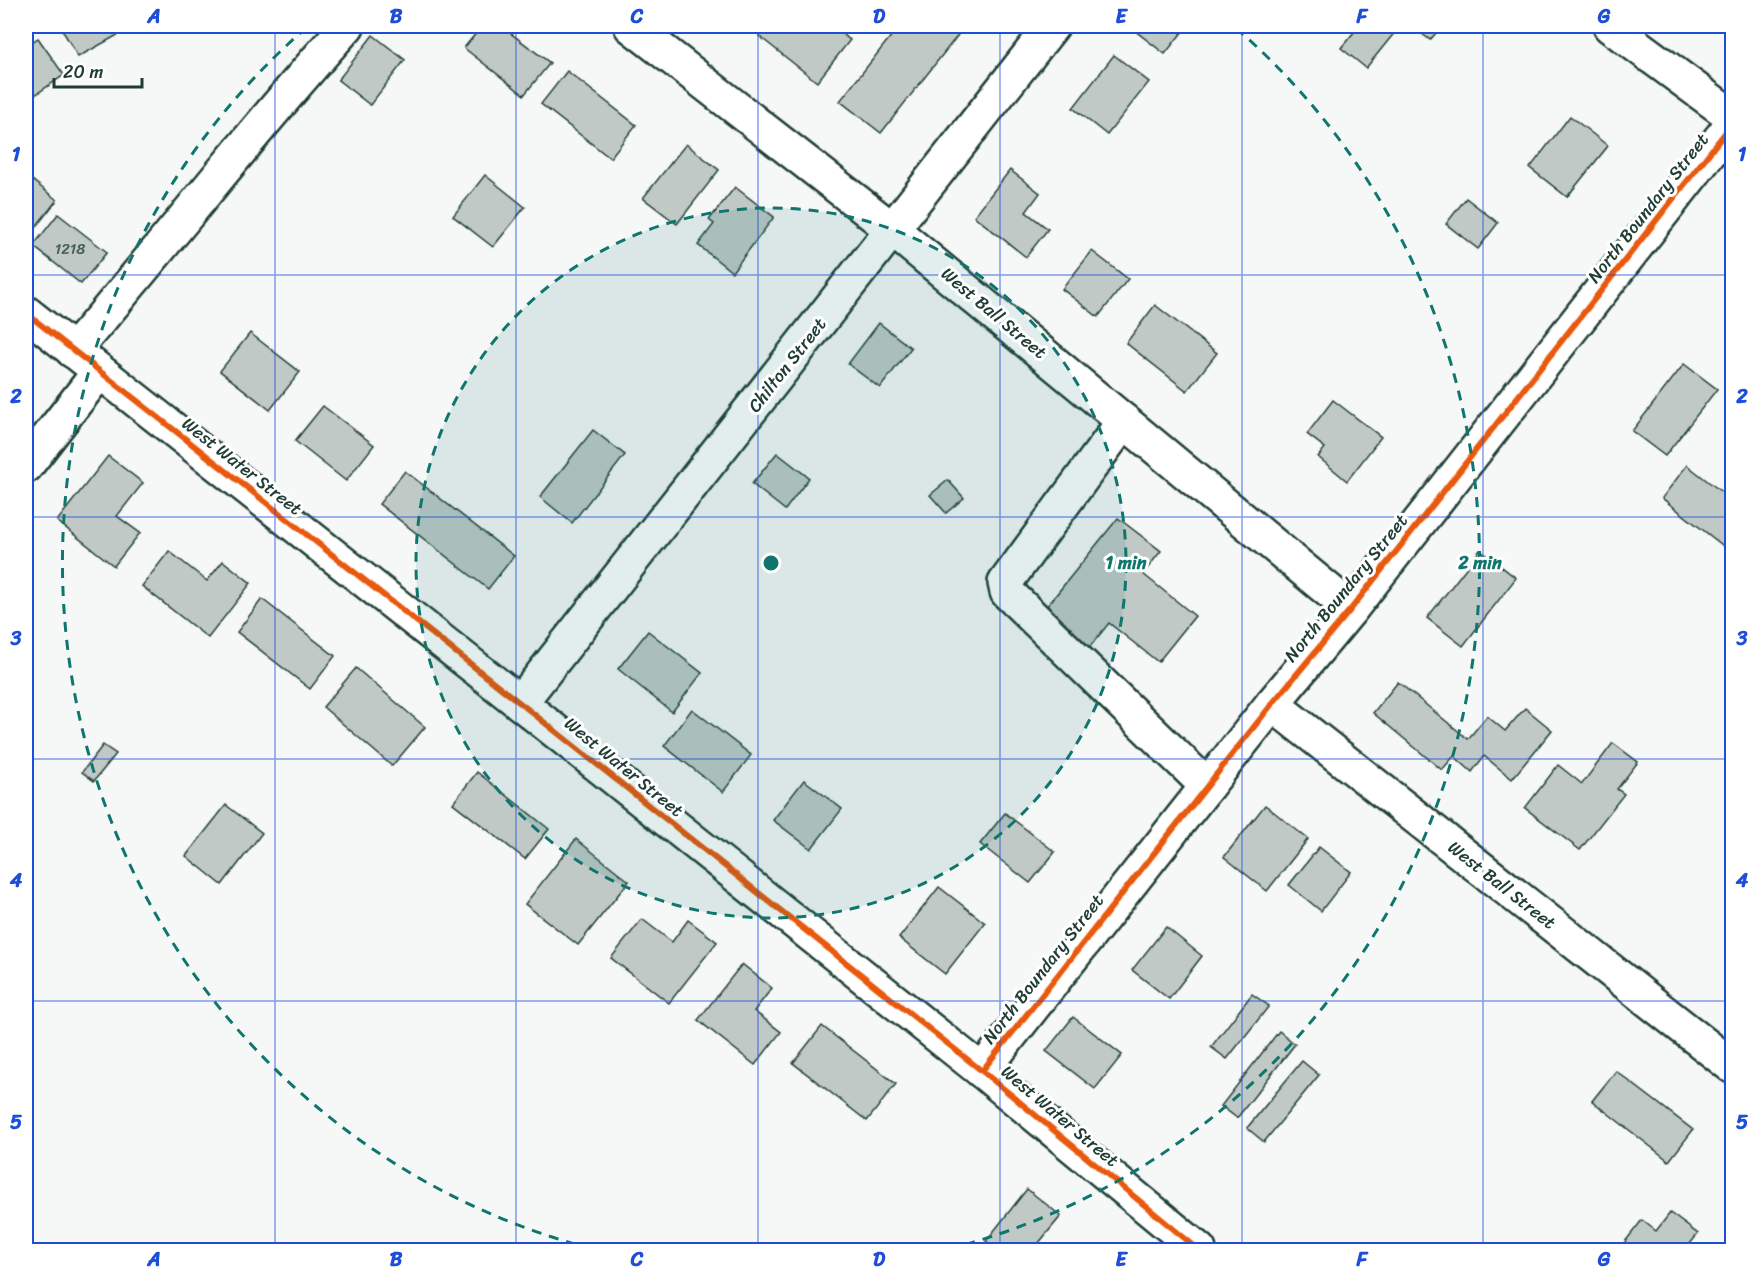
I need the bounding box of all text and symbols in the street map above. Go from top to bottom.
text: A [146,0,161,34]
text: B [390,0,403,34]
text: C [630,0,644,34]
text: D [873,0,886,34]
text: E [1115,0,1128,34]
text: F [1356,0,1369,34]
text: G [1597,0,1611,34]
scale bar [54,51,142,89]
text: 20 m [63,56,103,88]
street label: North Boundary Street [1579,126,1717,290]
text: 1 [12,137,21,172]
text: 1 [1738,137,1747,172]
house number: 1218 [55,236,85,262]
street label: West Ball Street [934,259,1054,367]
street label: Chilton Street [739,310,835,420]
text: 2 [9,379,22,414]
text: 2 [1735,379,1748,414]
street label: West Water Street [174,408,310,524]
street label: North Boundary Street [1276,506,1416,670]
text: 1 min [1106,547,1147,579]
text: 2 min [1457,547,1502,579]
centre of rings [761,553,781,573]
text: 3 [10,621,22,656]
text: 3 [1736,621,1748,656]
street label: West Water Street [557,709,691,826]
street label: West Ball Street [1441,832,1563,938]
text: 4 [9,863,23,898]
text: 4 [1735,863,1749,898]
street label: North Boundary Street [974,887,1112,1051]
street label: West Water Street [994,1057,1126,1175]
text: 5 [10,1105,22,1140]
text: 5 [1736,1105,1748,1140]
text: A [146,1242,161,1276]
text: B [390,1242,403,1276]
text: C [630,1242,644,1276]
text: D [873,1242,886,1276]
text: E [1115,1242,1128,1276]
text: F [1356,1242,1369,1276]
text: G [1597,1242,1611,1276]

